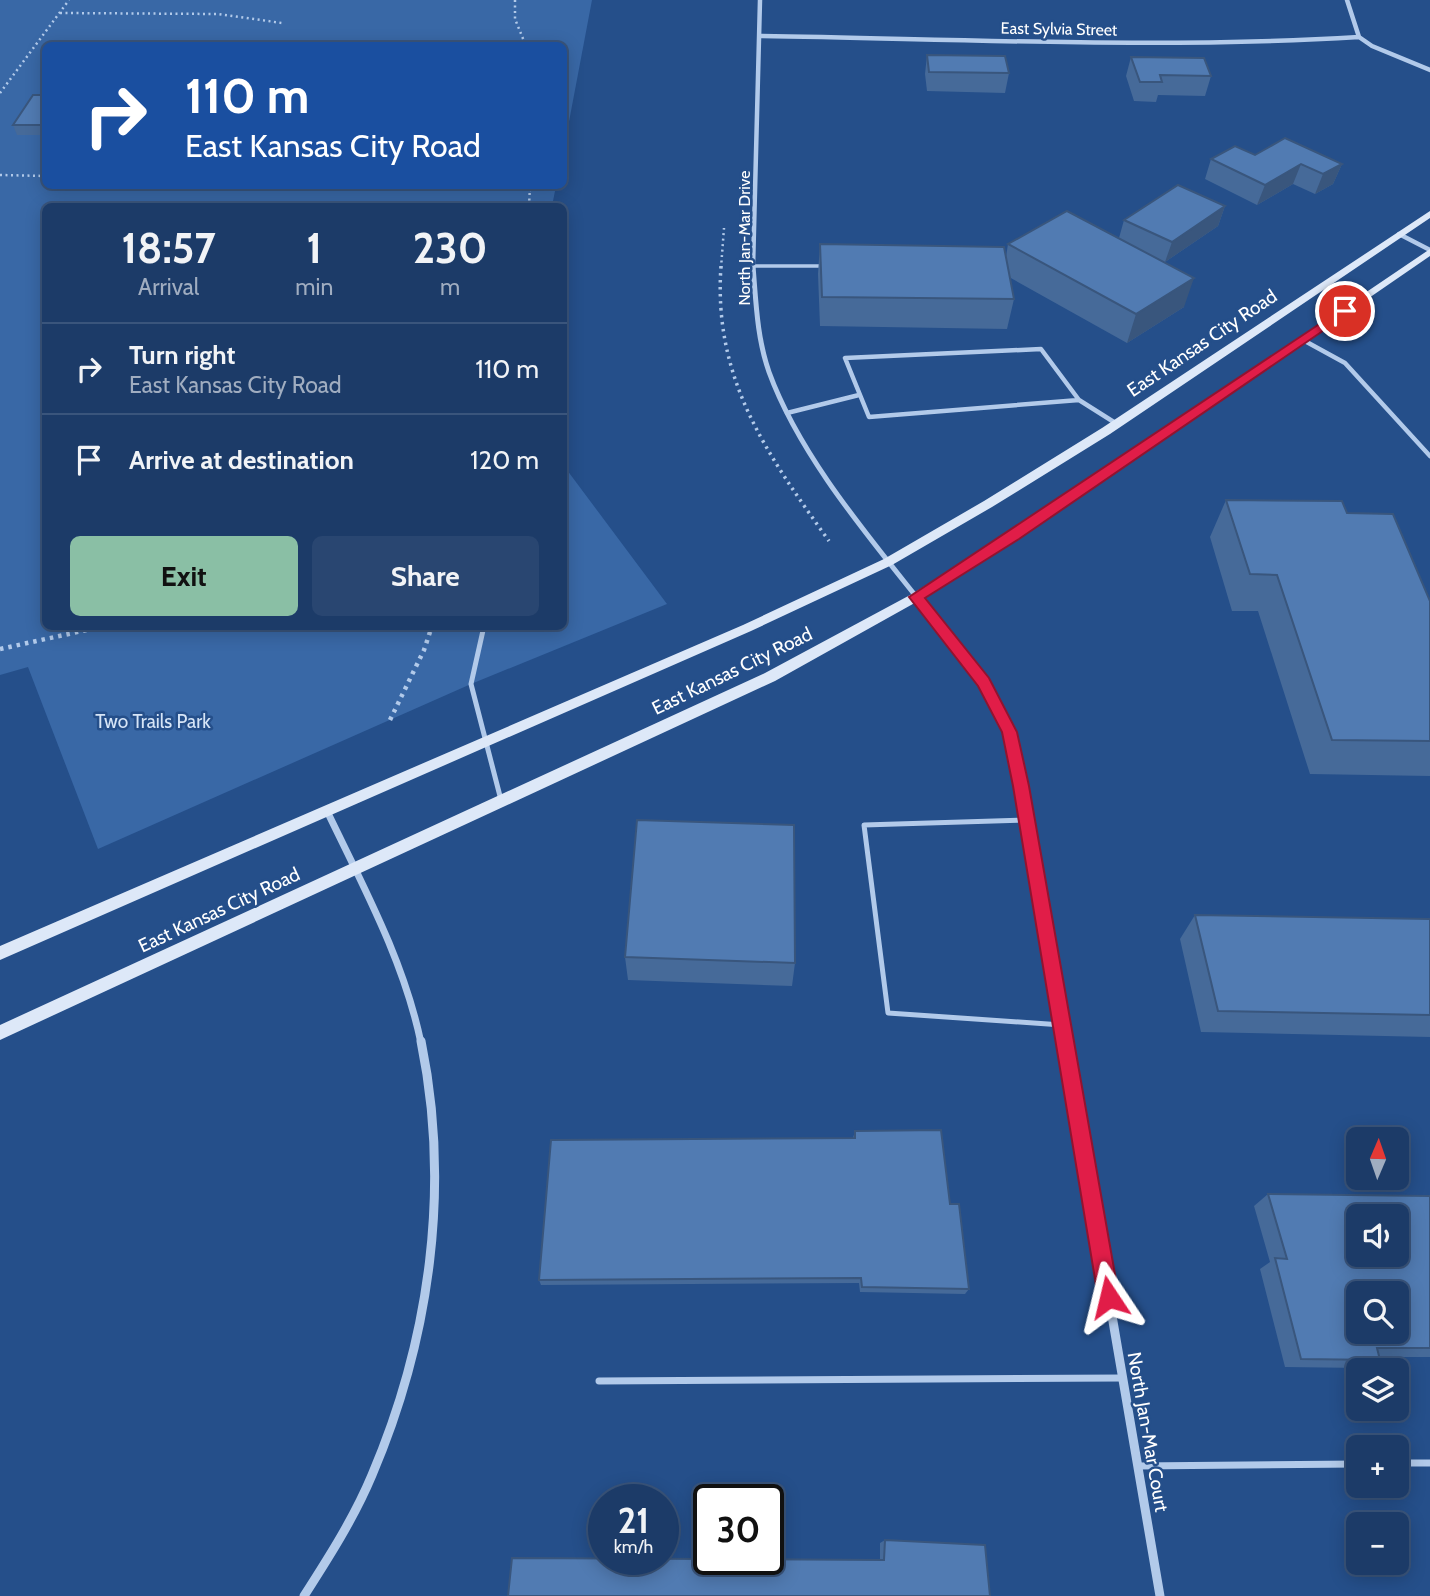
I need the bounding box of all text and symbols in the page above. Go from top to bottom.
street label: East Sylvia Street [1001,18,1118,40]
text: 110 m [185,66,309,125]
icon: right [70,70,161,161]
text: East Kansas City Road [185,126,481,165]
street label: North Jan-Mar Drive [735,170,754,306]
text: 18:57 [122,222,216,274]
text: 1 [307,222,322,274]
text: 230 [413,222,487,274]
text: Arrival [138,273,199,301]
text: min [295,273,333,301]
text: m [440,273,460,301]
pin [1315,281,1375,341]
street label: East Kansas City Road [1123,284,1281,402]
icon: arrive [1326,292,1364,330]
text: Turn right [129,339,235,371]
icon: right [70,350,108,388]
text: 110 m [475,353,539,385]
text: East Kansas City Road [129,371,342,399]
icon: arrive [70,441,108,479]
text: Arrive at destination [129,444,354,476]
text: 120 m [470,444,539,476]
button: Exit [70,536,298,616]
button: Share [312,536,539,616]
street label: East Kansas City Road [648,622,816,720]
park label: Two Trails Park [95,710,211,733]
street label: East Kansas City Road [135,862,303,958]
north arrow [1346,1127,1409,1190]
map controls [1346,1127,1409,1575]
button: sound [1346,1204,1409,1267]
position arrow [1072,1260,1146,1334]
button: search [1346,1281,1409,1344]
street label: North Jan-Mar Court [1123,1350,1173,1514]
button: layers [1346,1358,1409,1421]
button: + [1346,1435,1409,1498]
speed limit sign: 30 [693,1484,784,1575]
text: 21 [618,1499,649,1542]
button: − [1346,1512,1409,1575]
text: km/h [614,1536,653,1558]

